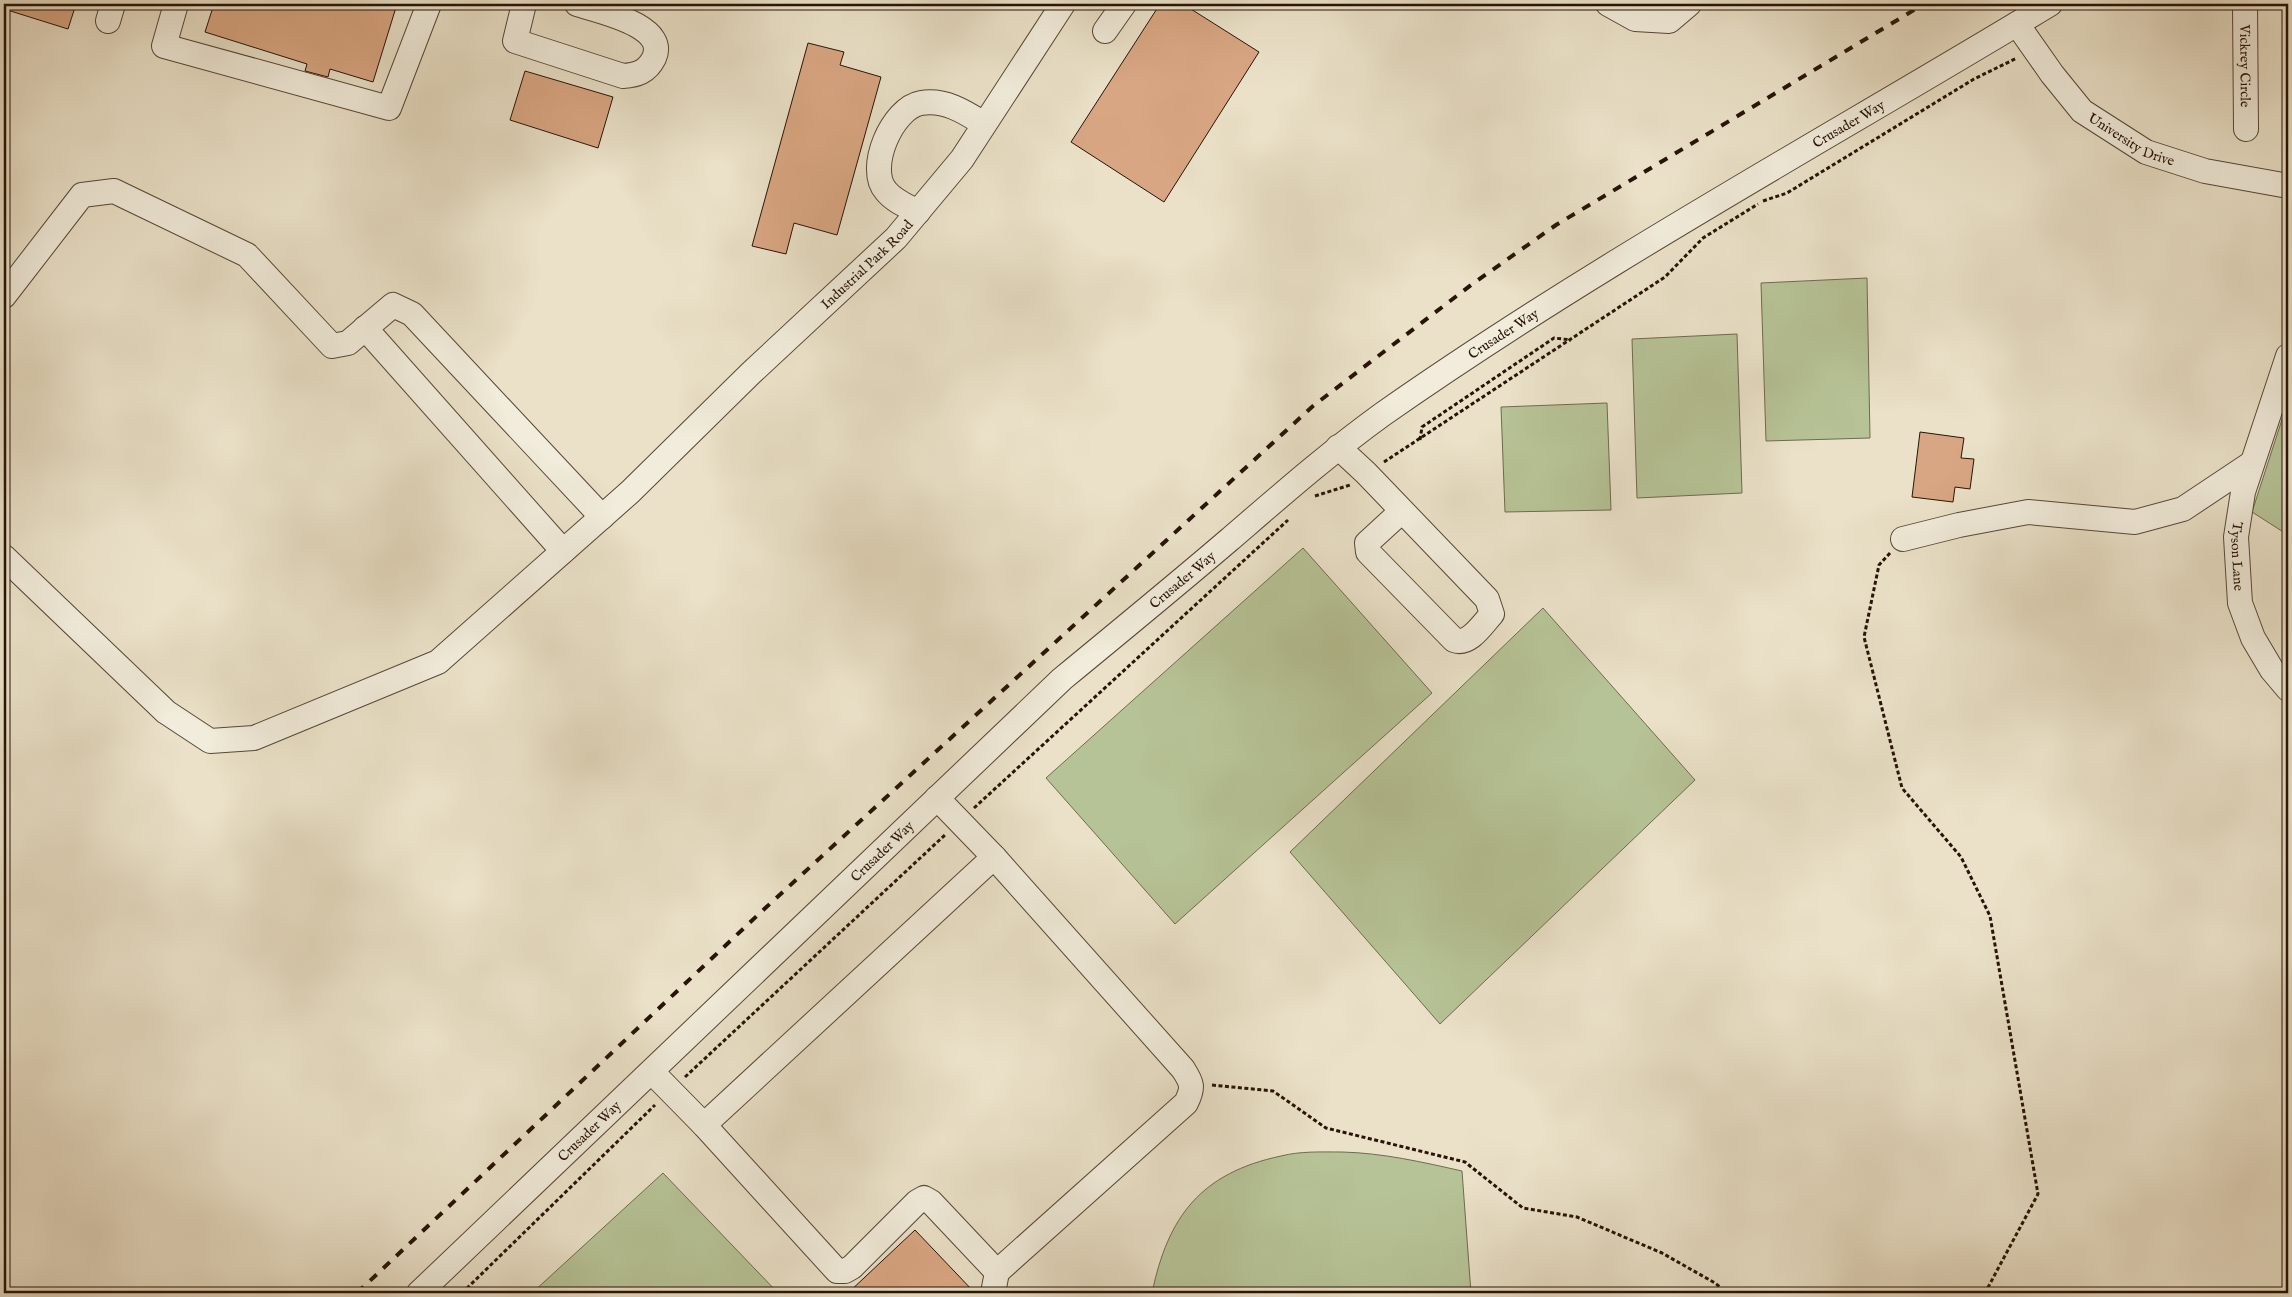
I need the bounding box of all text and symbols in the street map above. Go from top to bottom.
street label: Vickrey Circle [2235,23,2254,108]
street label: Crusader Way [1809,96,1888,153]
street label: University Drive [2084,109,2177,171]
street label: Industrial Park Road [817,216,918,313]
street label: Crusader Way [1465,305,1542,364]
street label: Tyson Lane [2226,520,2247,592]
street label: Crusader Way [1146,547,1220,613]
street label: Crusader Way [847,817,918,886]
street label: Crusader Way [554,1097,625,1166]

